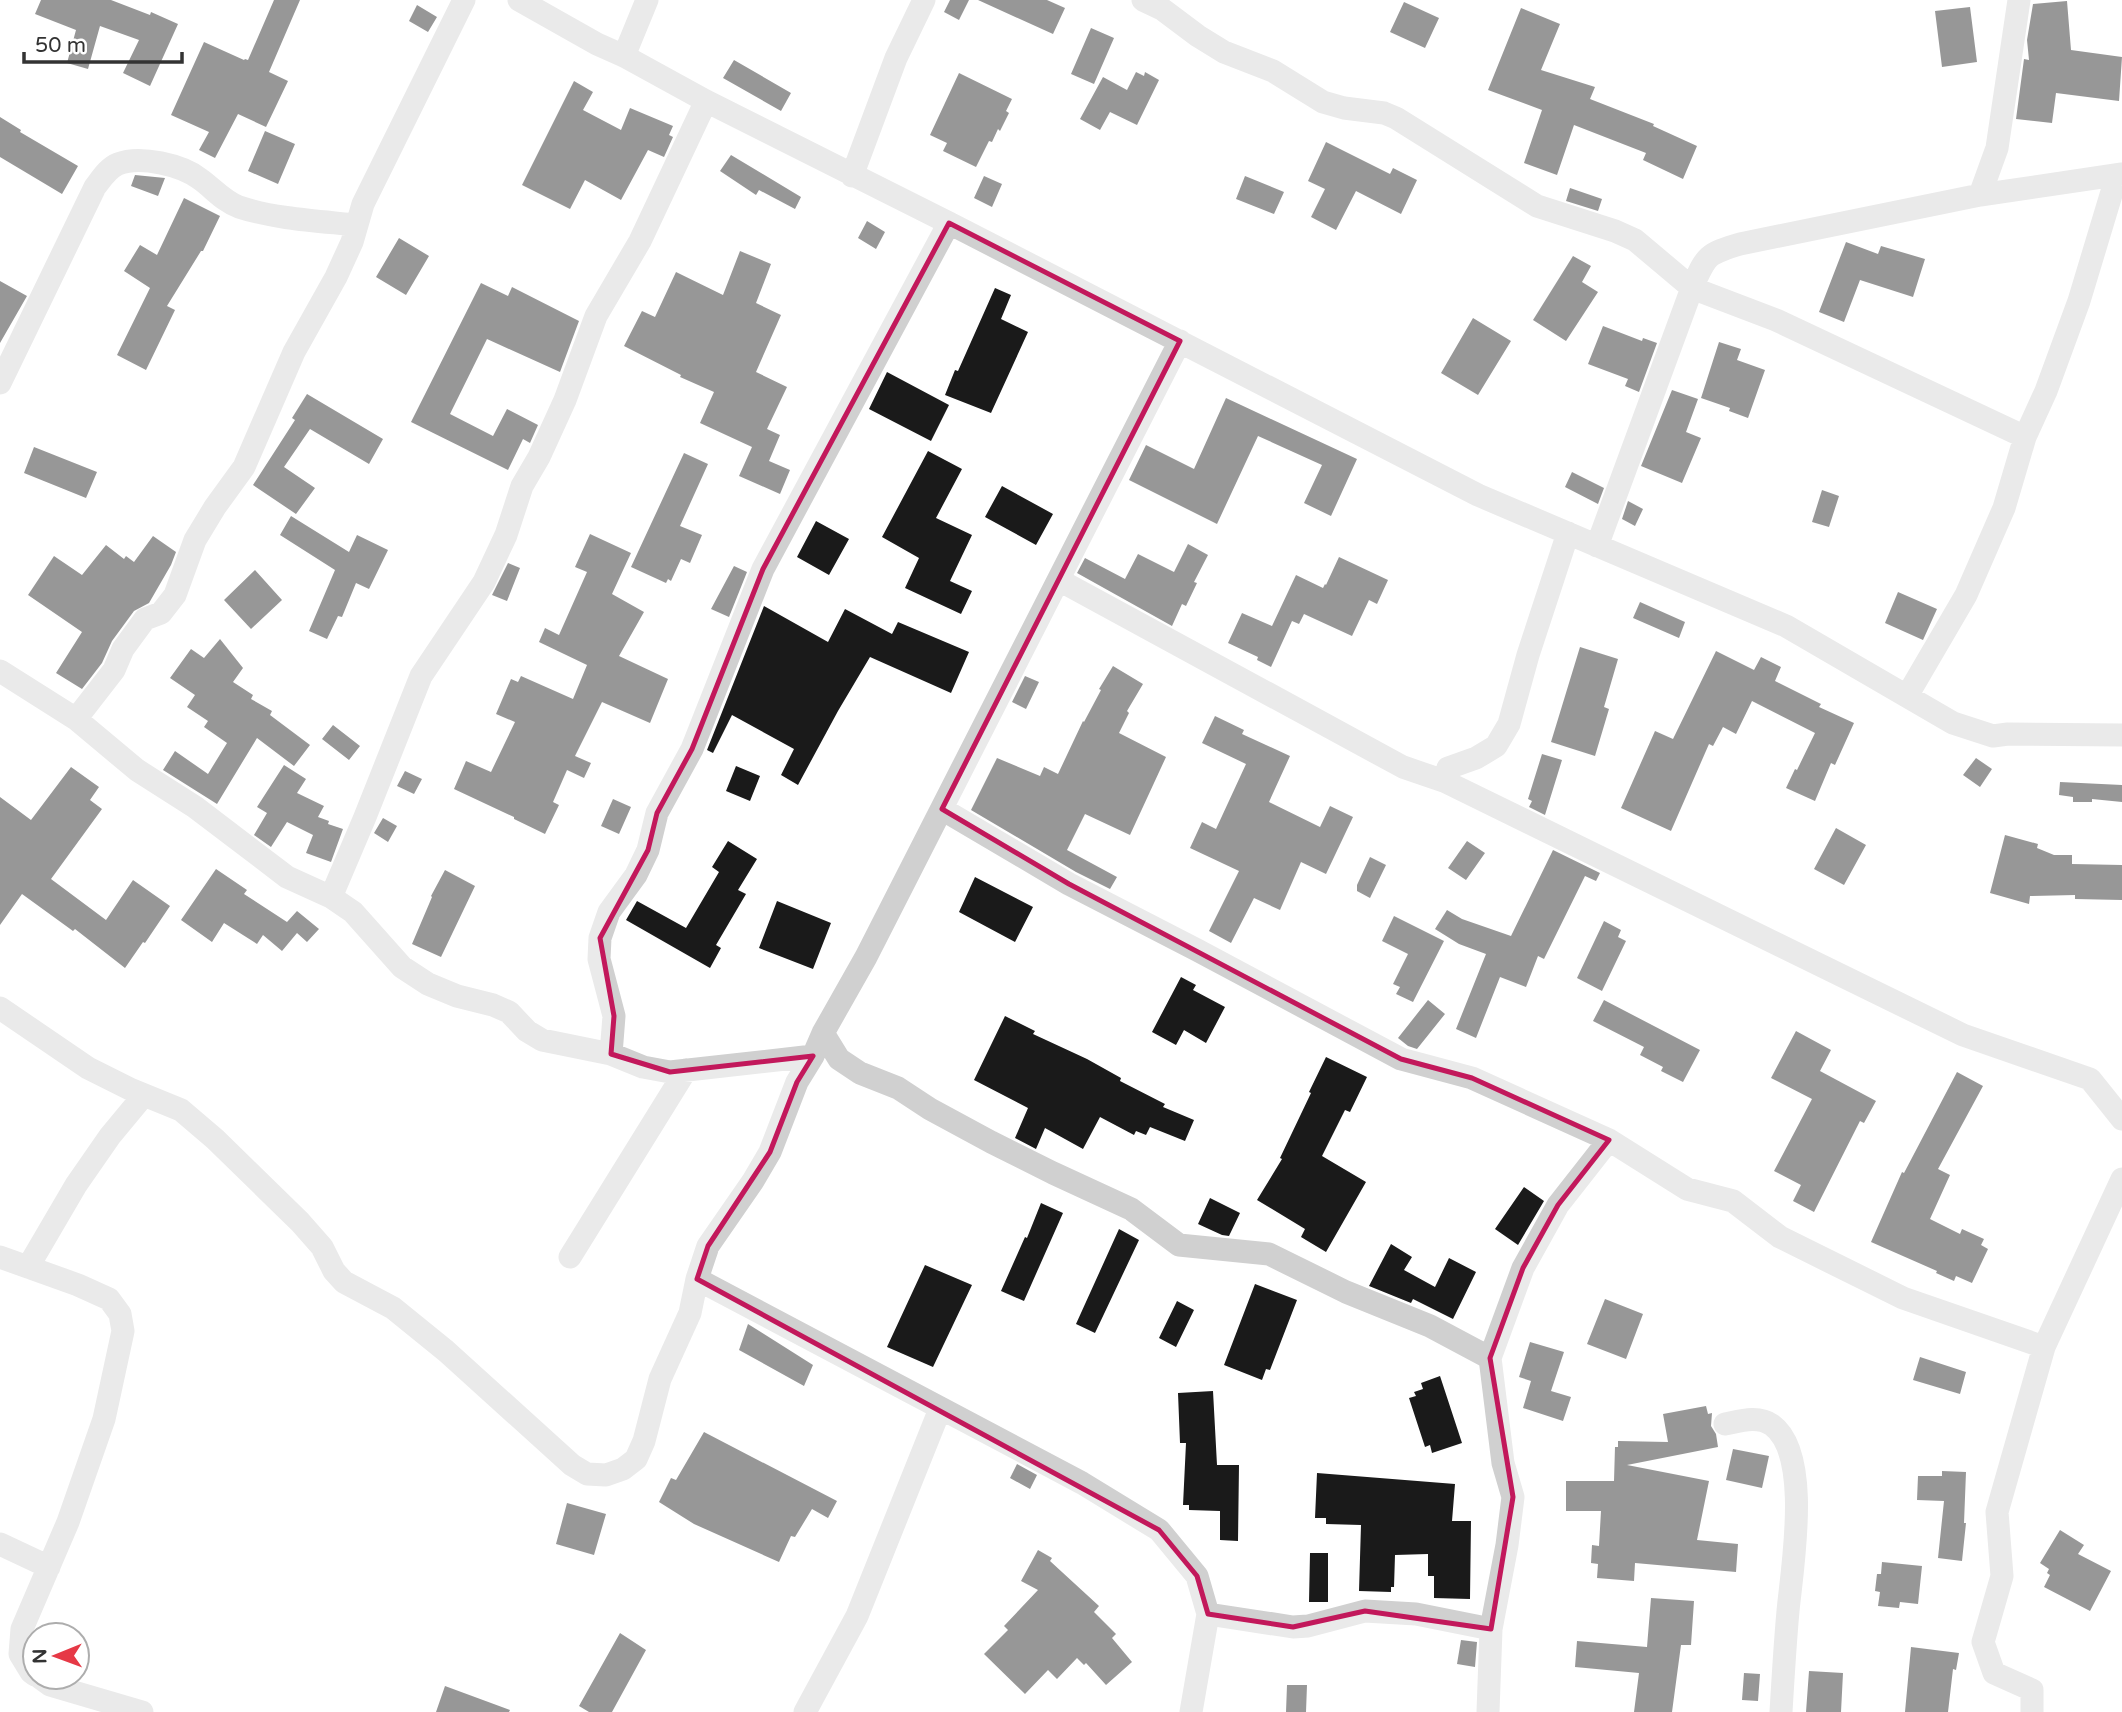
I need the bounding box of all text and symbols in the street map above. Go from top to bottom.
scale bar [24,21,182,65]
text: 50 m [35,33,86,58]
north arrow [21,1621,91,1691]
text: N [29,1648,51,1664]

